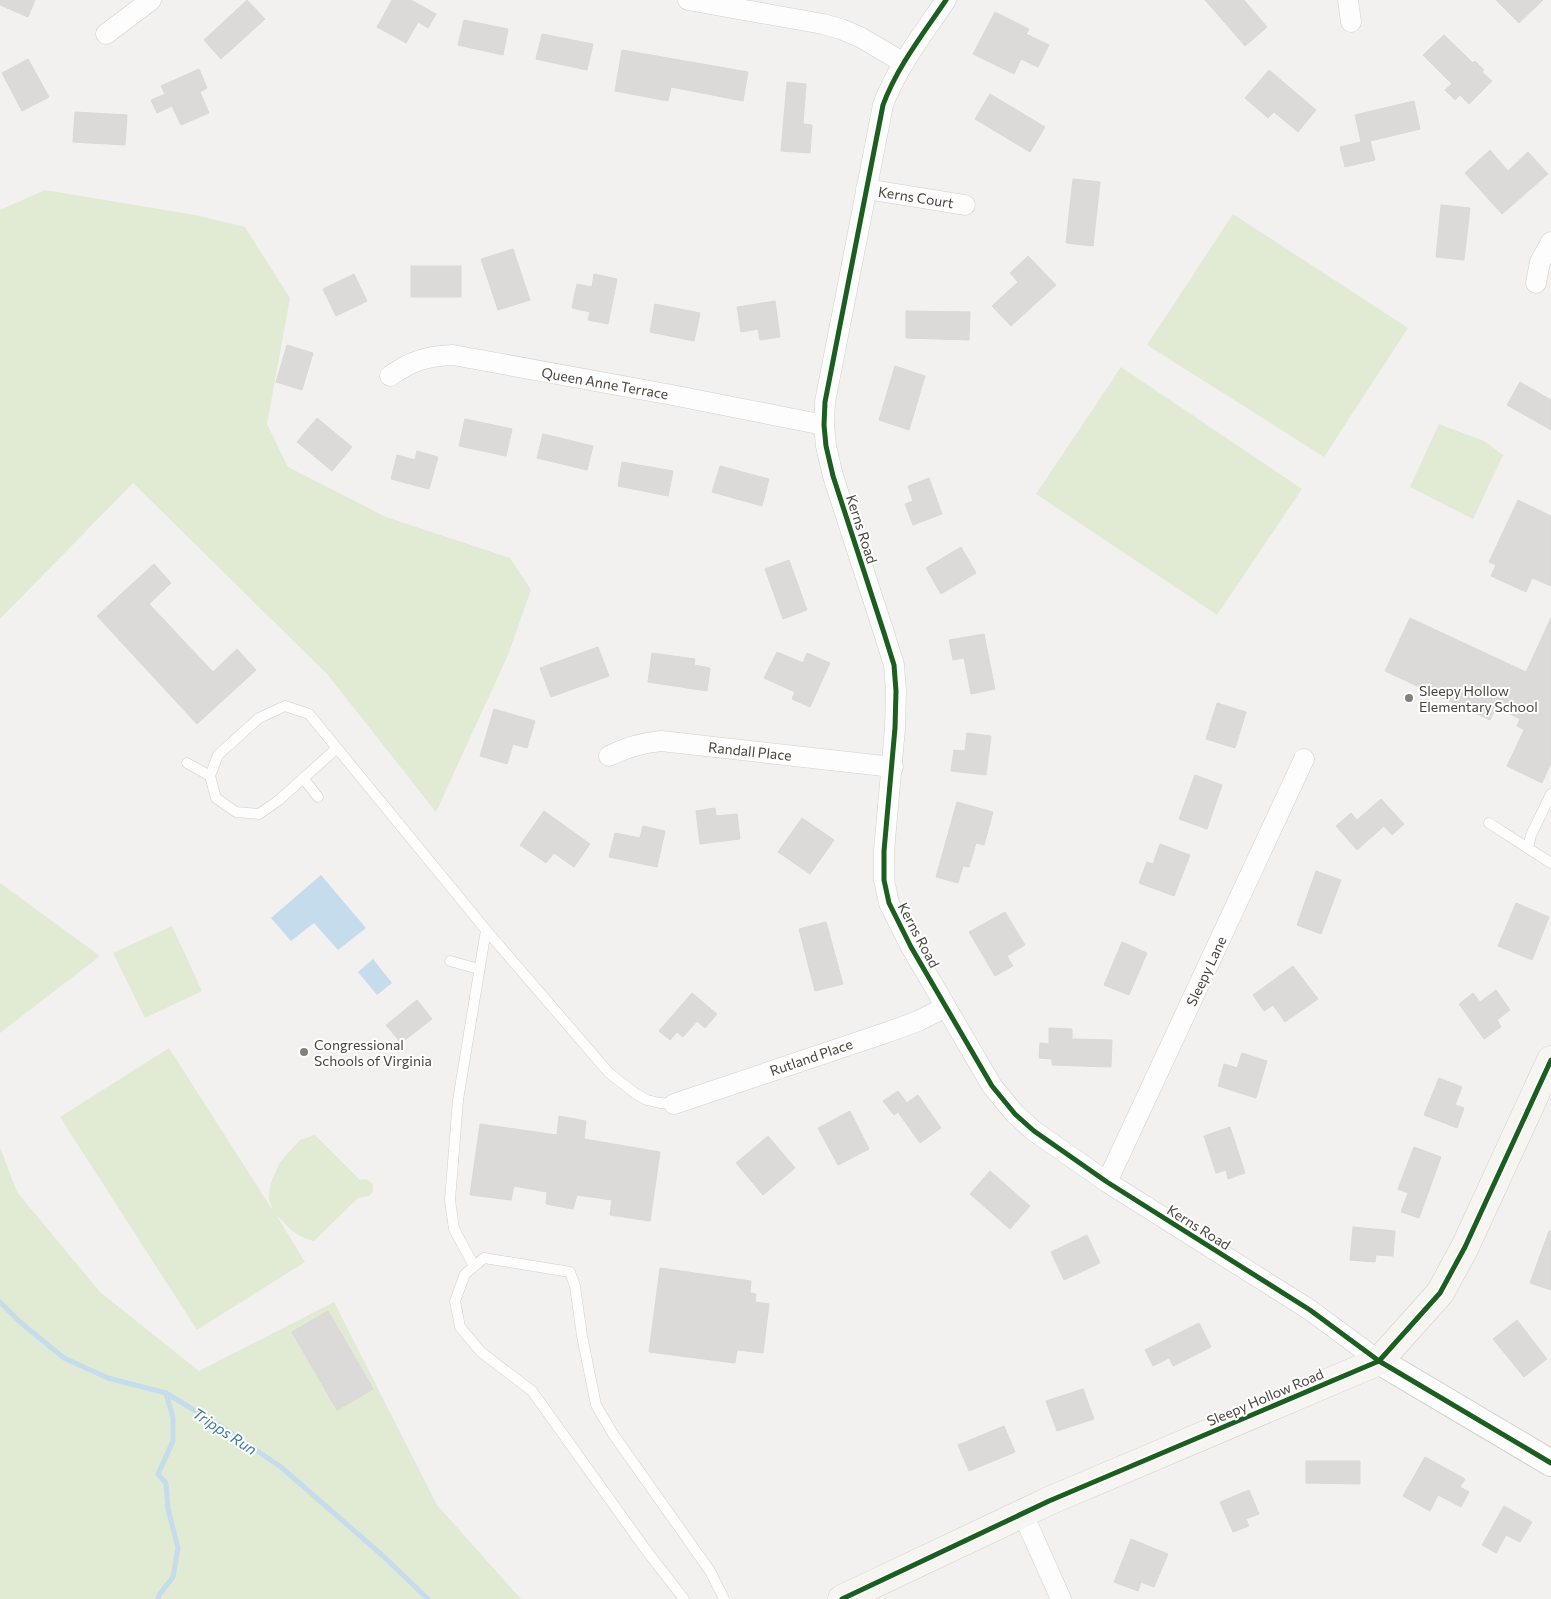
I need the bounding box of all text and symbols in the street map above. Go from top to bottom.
street label: Kerns Court [877,183,955,211]
street label: Queen Anne Terrace [540,363,670,403]
street label: Kerns Road [843,492,881,566]
place label: Sleepy Hollow Elementary School [1419,682,1538,715]
marker: Sleepy Hollow Elementary School [1403,692,1415,704]
street label: Randall Place [707,738,793,764]
street label: Kerns Road [895,899,943,971]
street label: Sleepy Lane [1182,933,1230,1009]
street label: Rutland Place [767,1035,855,1079]
place label: Congressional Schools of Virginia [314,1036,432,1069]
marker: Congressional Schools of Virginia [298,1046,310,1058]
street label: Kerns Road [1164,1201,1234,1253]
street label: Sleepy Hollow Road [1204,1365,1326,1429]
water label: Tripps Run [190,1404,260,1458]

